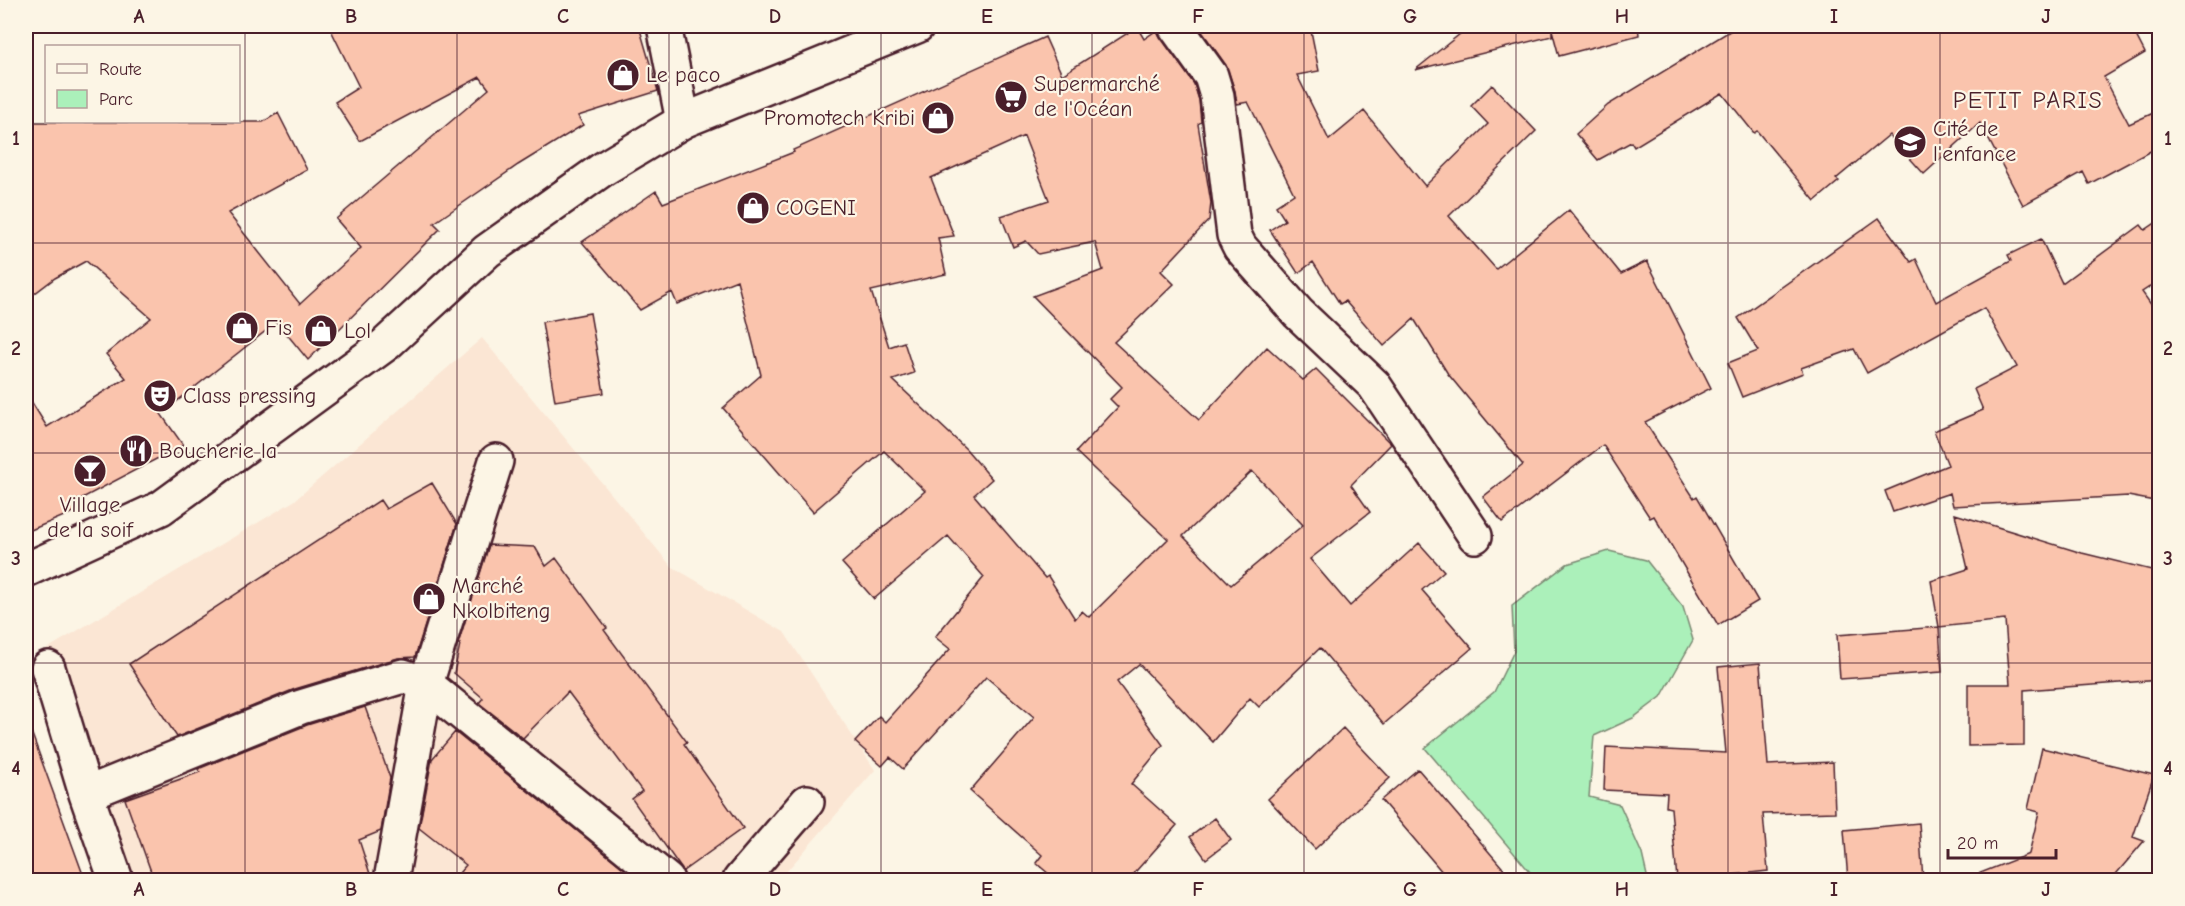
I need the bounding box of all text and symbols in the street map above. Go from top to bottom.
text: A [133,5,145,28]
text: B [345,5,357,28]
text: C [557,5,569,28]
text: D [769,5,781,28]
text: E [981,5,993,28]
text: F [1192,5,1204,28]
text: G [1403,5,1417,28]
text: H [1615,5,1629,28]
text: I [1830,5,1838,28]
text: J [2041,5,2051,28]
legend [45,45,240,123]
shop icon: Le paco [605,57,641,93]
text: Route [99,59,142,80]
place label: Le paco [646,62,720,88]
place label: Supermarché de l'Océan [1034,71,1160,122]
supermarket icon: Supermarché de l'Océan [993,79,1029,115]
district label: PETIT PARIS [1953,86,2103,114]
text: Parc [99,89,133,110]
shop icon: Promotech Kribi [920,100,956,136]
place label: Promotech Kribi [764,105,915,131]
place label: Cité de l'enfance [1933,116,2016,167]
school or university icon: Cité de l'enfance [1892,124,1928,160]
text: 1 [12,127,20,150]
text: 1 [2164,127,2172,150]
shop icon: COGENI [735,190,771,226]
place label: COGENI [776,195,856,221]
shop icon: Fis [224,310,260,346]
shop icon: Lol [303,313,339,349]
place label: Fis [265,315,292,341]
place label: Lol [344,318,371,344]
text: 2 [11,337,21,360]
text: 2 [2163,337,2173,360]
theatre icon: Class pressing [142,378,178,414]
place label: Class pressing [183,383,316,409]
restaurant icon: Boucherie la [118,433,154,469]
place label: Boucherie la [159,438,277,464]
bar icon: Village de la soif [72,453,108,489]
place label: Village de la soif [47,492,135,543]
text: 3 [11,547,21,570]
text: 3 [2163,547,2173,570]
place label: Marché Nkolbiteng [452,573,550,624]
shop icon: Marché Nkolbiteng [411,581,447,617]
text: 4 [11,757,21,780]
text: 4 [2163,757,2173,780]
scale bar [1948,822,2056,860]
text: 20 m [1957,833,1998,854]
text: A [133,878,145,901]
text: B [345,878,357,901]
text: C [557,878,569,901]
text: D [769,878,781,901]
text: E [981,878,993,901]
text: F [1192,878,1204,901]
text: G [1403,878,1417,901]
text: H [1615,878,1629,901]
text: I [1830,878,1838,901]
text: J [2041,878,2051,901]

